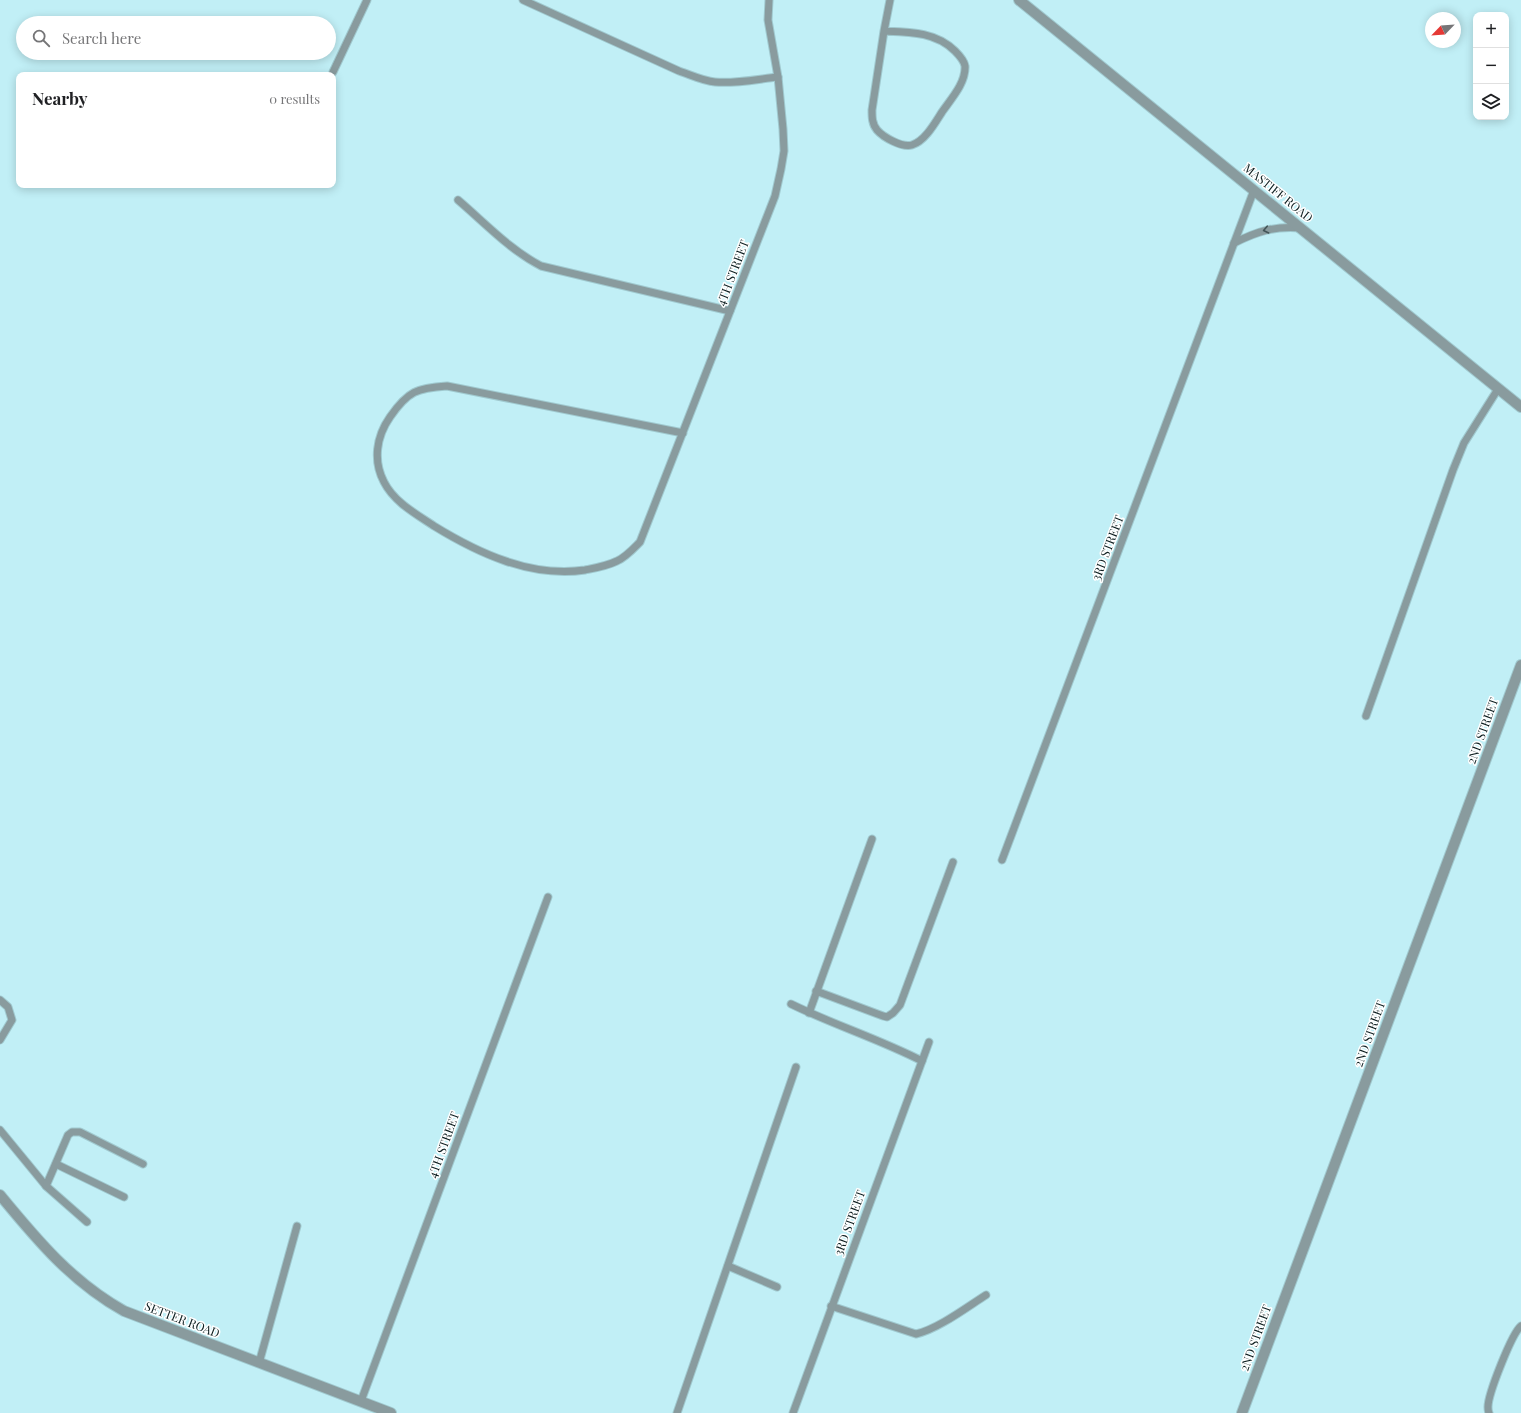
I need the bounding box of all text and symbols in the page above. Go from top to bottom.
north arrow [1425,12,1461,48]
map controls [1473,12,1509,120]
button: + [1473,12,1509,48]
search box [16,16,336,60]
icon: search [30,27,52,49]
text: Search here [62,28,141,48]
button: − [1473,48,1509,84]
button: layers [1473,84,1509,120]
text: Nearby [32,87,87,109]
text: 0 results [269,90,320,107]
street label: MASTIFF ROAD [1241,159,1317,225]
one-way arrow [1263,225,1270,233]
street label: 4TH STREET [712,237,752,308]
street label: 3RD STREET [1087,512,1127,583]
street label: 2ND STREET [1463,695,1502,766]
street label: 2ND STREET [1350,998,1389,1069]
street label: 4TH STREET [424,1109,463,1180]
street label: 3RD STREET [830,1187,868,1258]
street label: SETTER ROAD [143,1297,222,1341]
street label: 2ND STREET [1236,1302,1275,1373]

